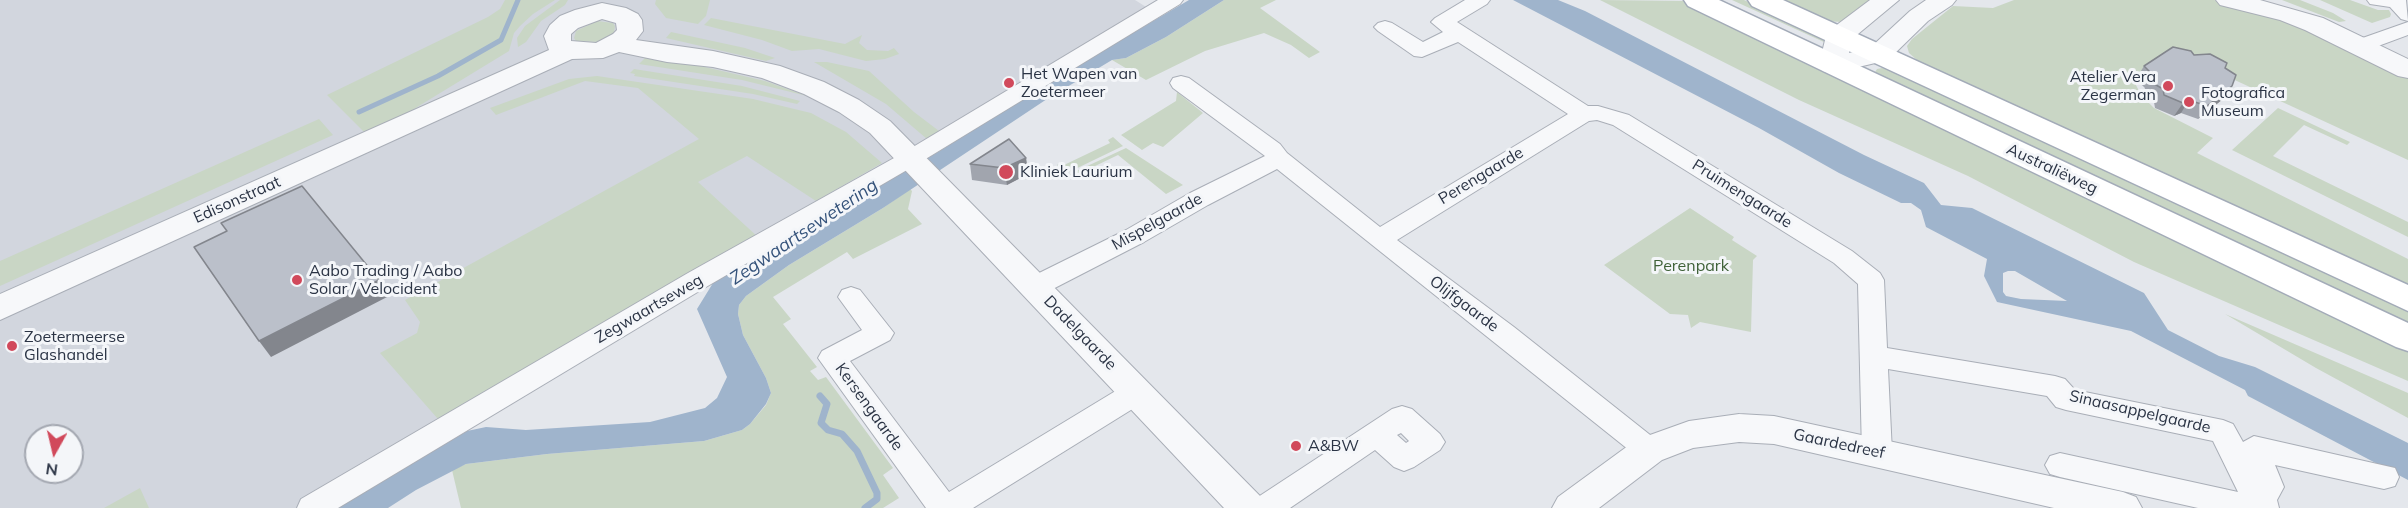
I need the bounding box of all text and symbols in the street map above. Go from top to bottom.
place label: Het Wapen van Zoetermeer [1021,64,1137,102]
place label: Atelier Vera Zegerman [2070,67,2156,105]
marker: Het Wapen van Zoetermeer [1002,76,1016,90]
marker: Atelier Vera Zegerman [2161,79,2175,93]
place label: Fotografica Museum [2201,83,2285,121]
marker: Fotografica Museum [2182,95,2196,109]
street label: Australiëweg [2003,140,2101,198]
street label: Perengaarde [1435,143,1527,209]
street label: Pruimengaarde [1689,156,1795,232]
place label: Kliniek Laurium [1020,162,1133,182]
marker: Kliniek Laurium [997,163,1015,181]
street label: Edisonstraat [191,172,283,228]
water label: Zegwaartsewetering [726,175,882,289]
street label: Mispelgaarde [1108,189,1206,255]
park label: Perenpark [1653,256,1729,276]
place label: Aabo Trading / Aabo Solar / Velocident [309,261,462,299]
street label: Zegwaartseweg [592,270,706,348]
street label: Olijfgaarde [1426,272,1502,336]
marker: Aabo Trading / Aabo Solar / Velocident [290,273,304,287]
street label: Dadelgaarde [1040,292,1120,374]
place label: Zoetermeerse Glashandel [24,327,125,365]
marker: Zoetermeerse Glashandel [5,339,19,353]
street label: Kersengaarde [831,360,907,454]
street label: Sinaasappelgaarde [2067,386,2213,438]
north arrow [24,424,84,484]
street label: Gaardedreef [1792,425,1886,463]
place label: A&BW [1308,436,1359,456]
marker: A&BW [1289,439,1303,453]
text: N [44,459,59,481]

